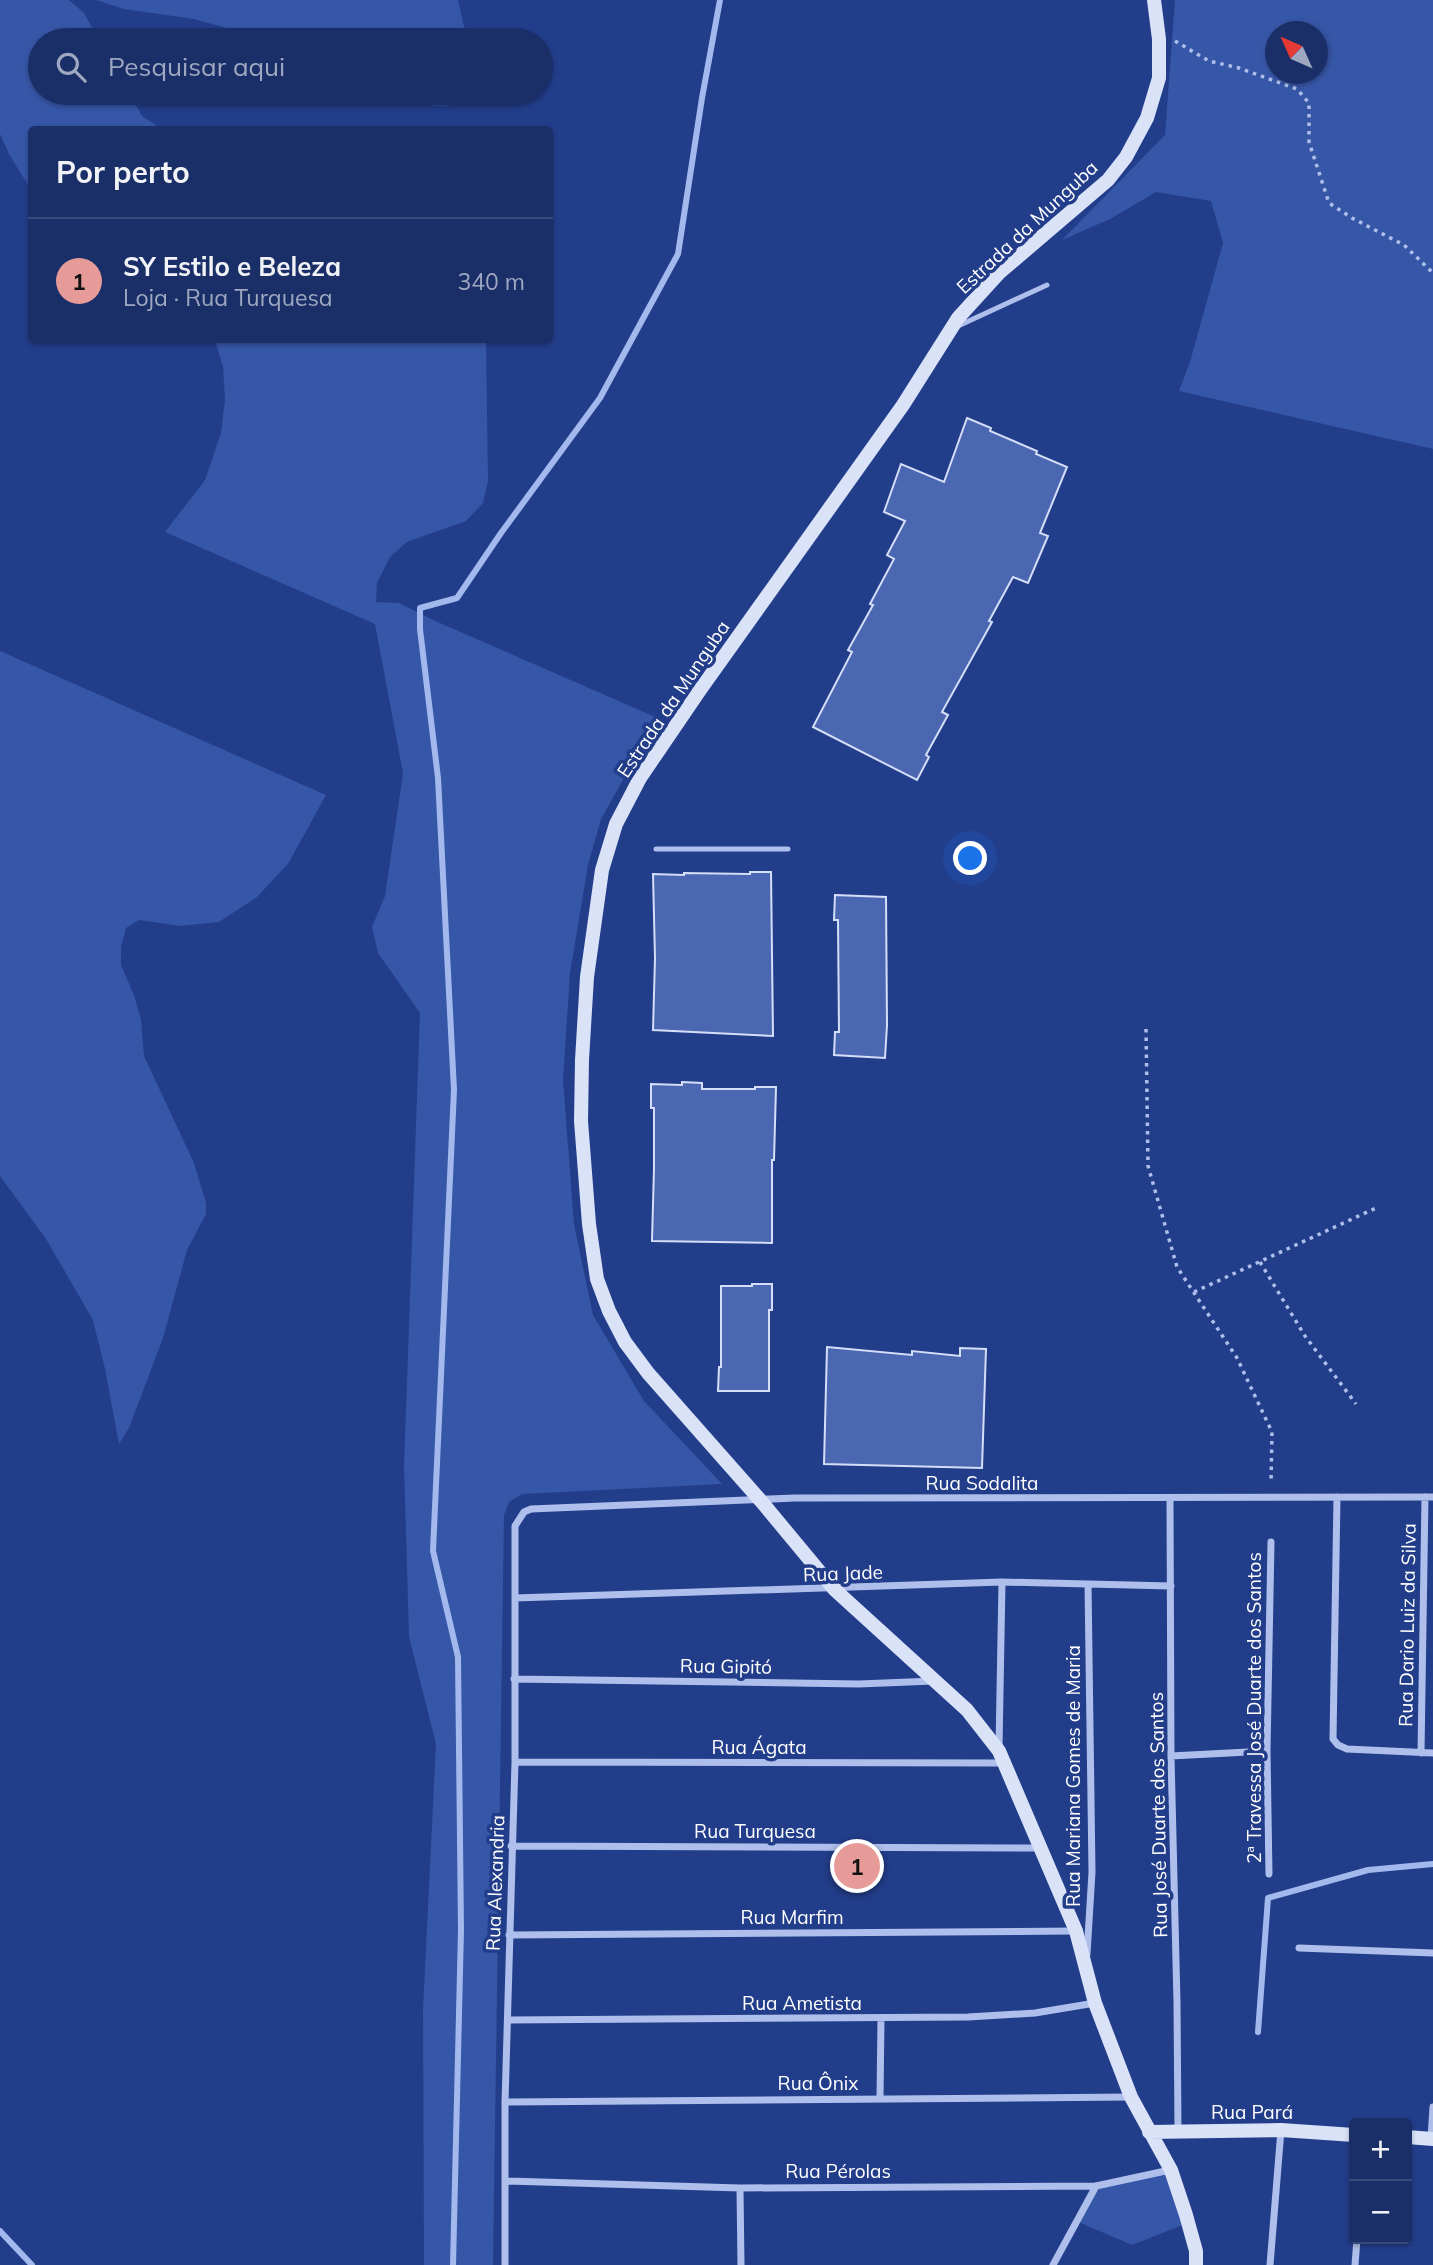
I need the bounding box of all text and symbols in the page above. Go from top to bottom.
north arrow [1265,21,1328,84]
search box [28,28,553,105]
icon: search [52,48,90,86]
text: Pesquisar aqui [108,50,285,83]
text: Por perto [56,153,190,191]
street label: Estrada da Munguba [951,155,1103,299]
text: SY Estilo e Beleza [123,250,341,283]
text: 1 [72,267,86,296]
text: 340 m [457,267,525,296]
text: Loja · Rua Turquesa [123,283,333,312]
street label: Estrada da Munguba [612,616,734,782]
your location [953,841,987,875]
street label: Rua Sodalita [925,1471,1039,1495]
street label: Rua Dario Luiz da Silva [1393,1523,1421,1727]
street label: 2ª Travessa José Duarte dos Santos [1242,1552,1266,1864]
street label: Rua Jade [803,1560,883,1586]
street label: Rua Mariana Gomes de Maria [1061,1645,1085,1907]
street label: Rua Gipitó [680,1653,772,1679]
street label: Rua José Duarte dos Santos [1144,1692,1172,1938]
street label: Rua Ágata [711,1735,807,1759]
street label: Rua Alexandria [481,1815,509,1951]
street label: Rua Turquesa [694,1819,816,1843]
pin: 1 [834,1840,880,1892]
street label: Rua Marfim [740,1905,844,1929]
street label: Rua Ametista [742,1991,862,2015]
street label: Rua Ônix [778,2071,858,2095]
street label: Rua Pará [1211,2100,1293,2124]
map controls [1349,2118,1412,2244]
button: + [1349,2118,1412,2181]
street label: Rua Pérolas [785,2159,891,2183]
button: − [1349,2181,1412,2244]

